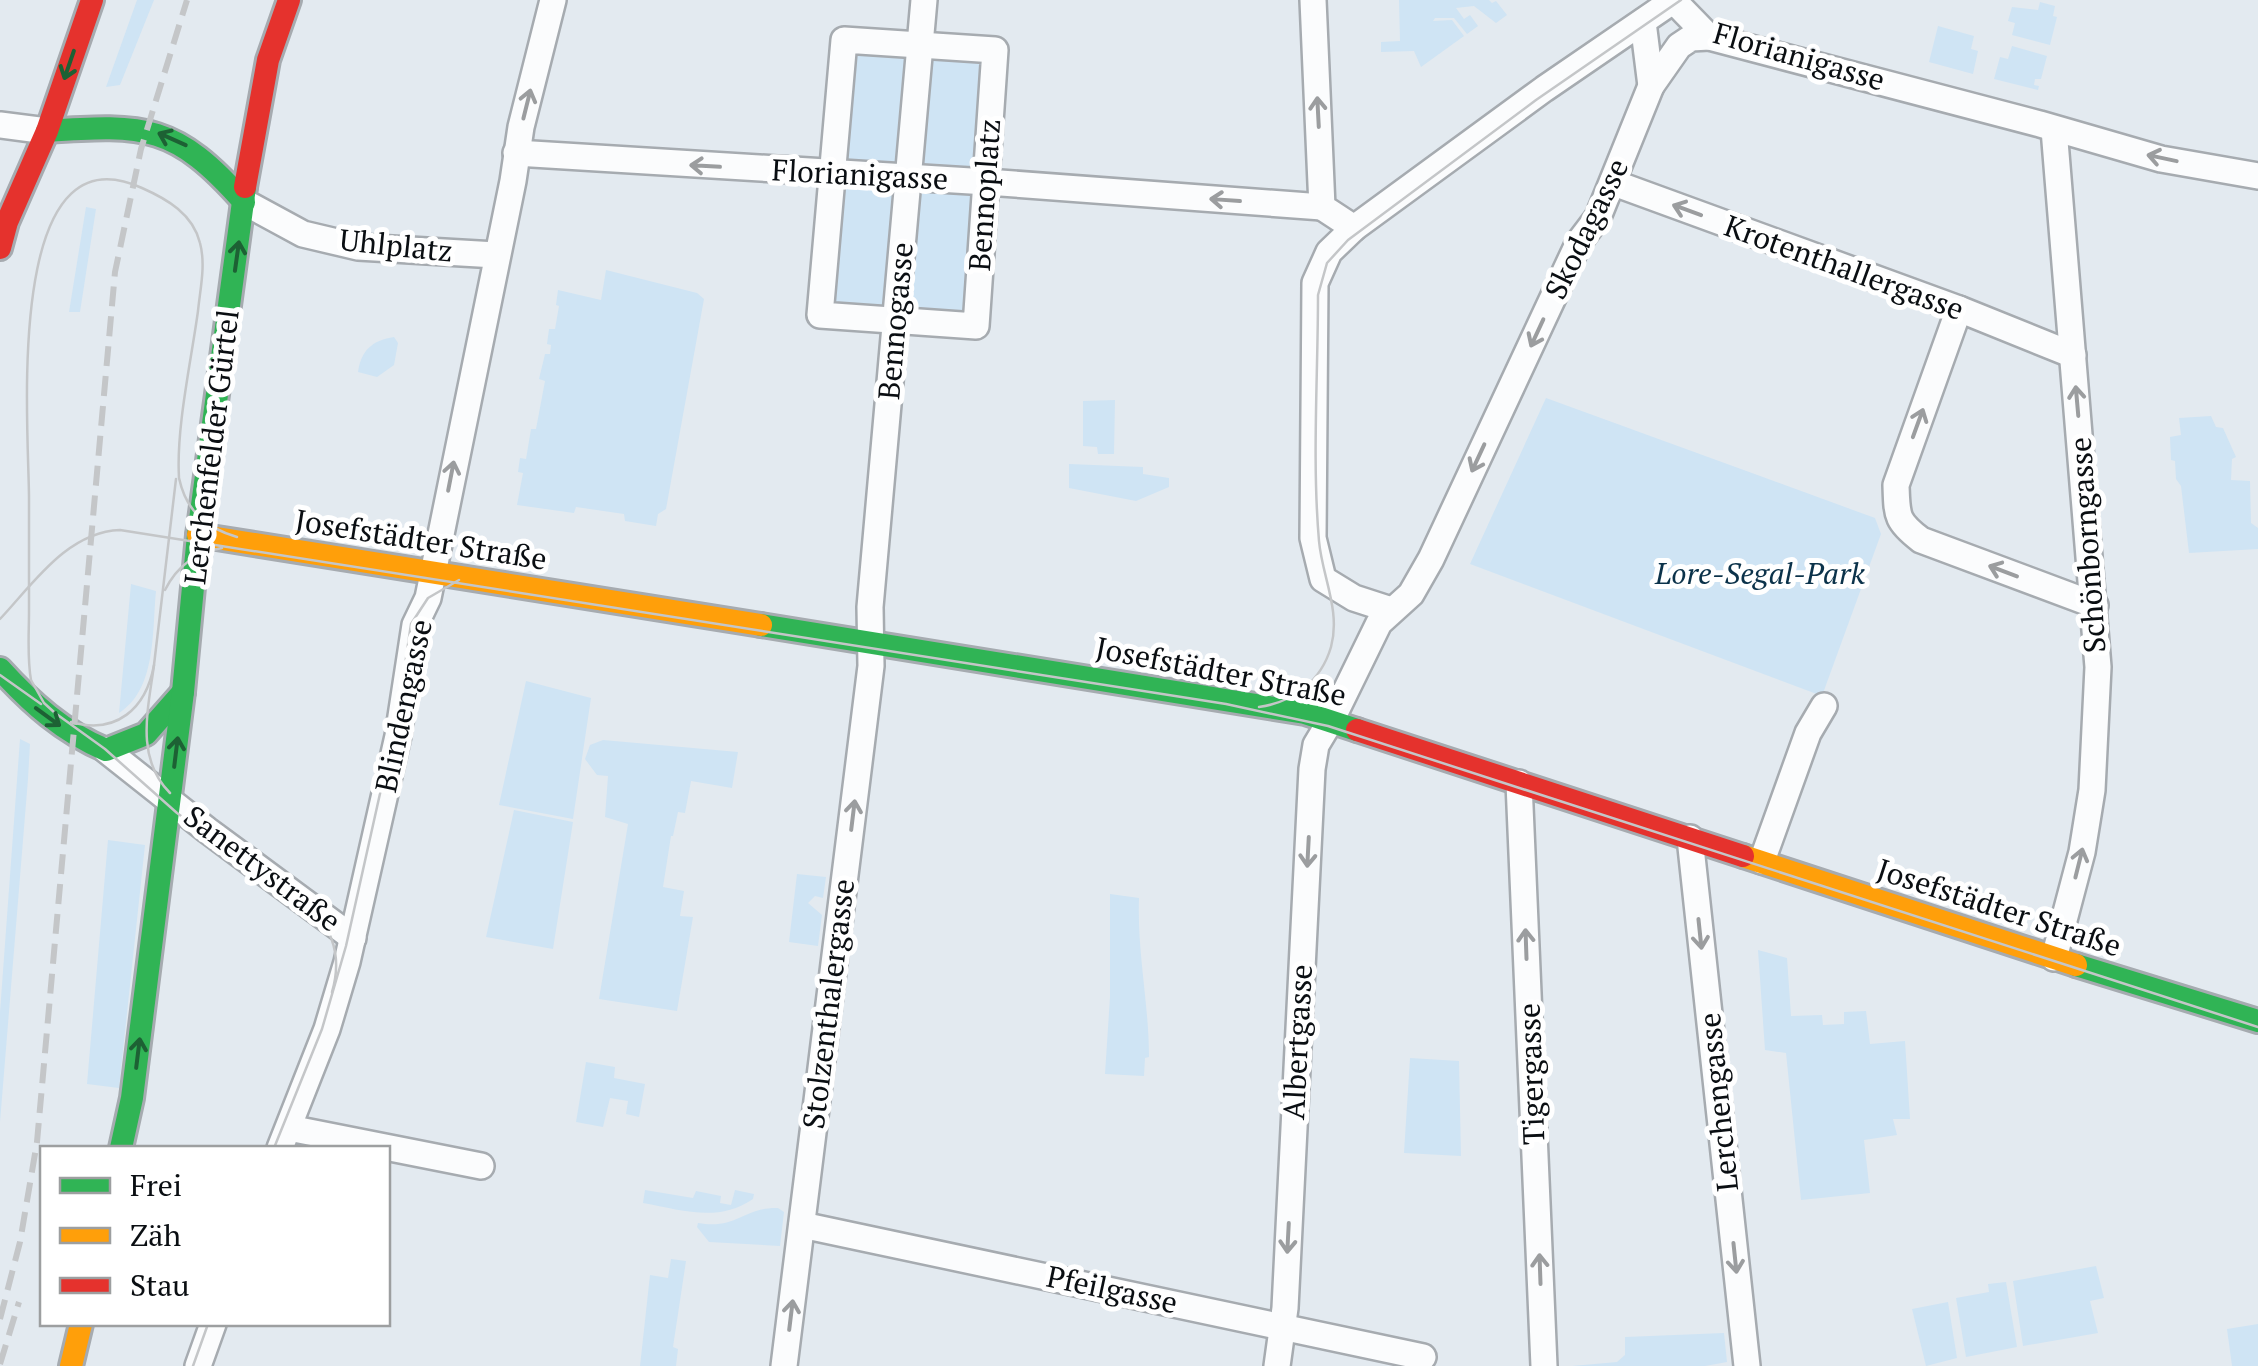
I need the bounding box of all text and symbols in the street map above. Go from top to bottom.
street label: Florianigasse [1709,12,1890,100]
one-way arrow [59,49,77,81]
one-way arrow [519,89,537,121]
one-way arrow [1308,97,1327,129]
street label: Bennoplatz [959,117,1009,272]
one-way arrow [157,129,188,147]
one-way arrow [2147,148,2179,167]
street label: Florianigasse [771,149,949,199]
street label: Skodagasse [1535,152,1637,305]
one-way arrow [690,156,722,175]
one-way arrow [1210,190,1242,209]
one-way arrow [1672,200,1703,218]
street label: Krotenthallergasse [1719,205,1969,329]
street label: Uhlplatz [337,219,455,271]
one-way arrow [228,241,246,273]
street label: Bennogasse [868,241,922,401]
street label: Lerchenfelder Gürtel [174,307,248,587]
one-way arrow [1527,317,1545,348]
one-way arrow [2067,385,2086,417]
one-way arrow [1910,408,1928,439]
street label: Schönborngasse [2060,436,2115,654]
one-way arrow [1468,443,1487,473]
one-way arrow [442,461,461,493]
street label: Josefstädter Straße [292,499,550,579]
park label: Lore-Segal-Park [1654,553,1865,593]
one-way arrow [1989,560,2019,578]
street label: Blindengasse [365,616,441,796]
street label: Josefstädter Straße [1093,627,1350,715]
one-way arrow [34,706,61,727]
one-way arrow [167,737,185,769]
street label: Sanettystraße [176,796,349,940]
one-way arrow [844,799,863,831]
one-way arrow [1298,835,1317,867]
one-way arrow [2070,848,2089,879]
street label: Josefstädter Straße [1872,849,2126,965]
street label: Stolzenthalergasse [793,877,863,1131]
one-way arrow [1691,918,1710,950]
one-way arrow [1516,928,1535,960]
street label: Albertgasse [1273,963,1321,1121]
street label: Tigergasse [1509,1002,1553,1146]
street label: Lerchengasse [1689,1011,1747,1194]
one-way arrow [129,1037,148,1069]
legend [40,1146,390,1326]
text: Frei [130,1165,182,1205]
text: Zäh [130,1215,181,1255]
one-way arrow [1278,1221,1297,1253]
one-way arrow [1726,1241,1745,1273]
one-way arrow [1530,1253,1549,1285]
street label: Pfeilgasse [1043,1256,1181,1322]
text: Stau [130,1265,190,1305]
one-way arrow [782,1299,800,1331]

